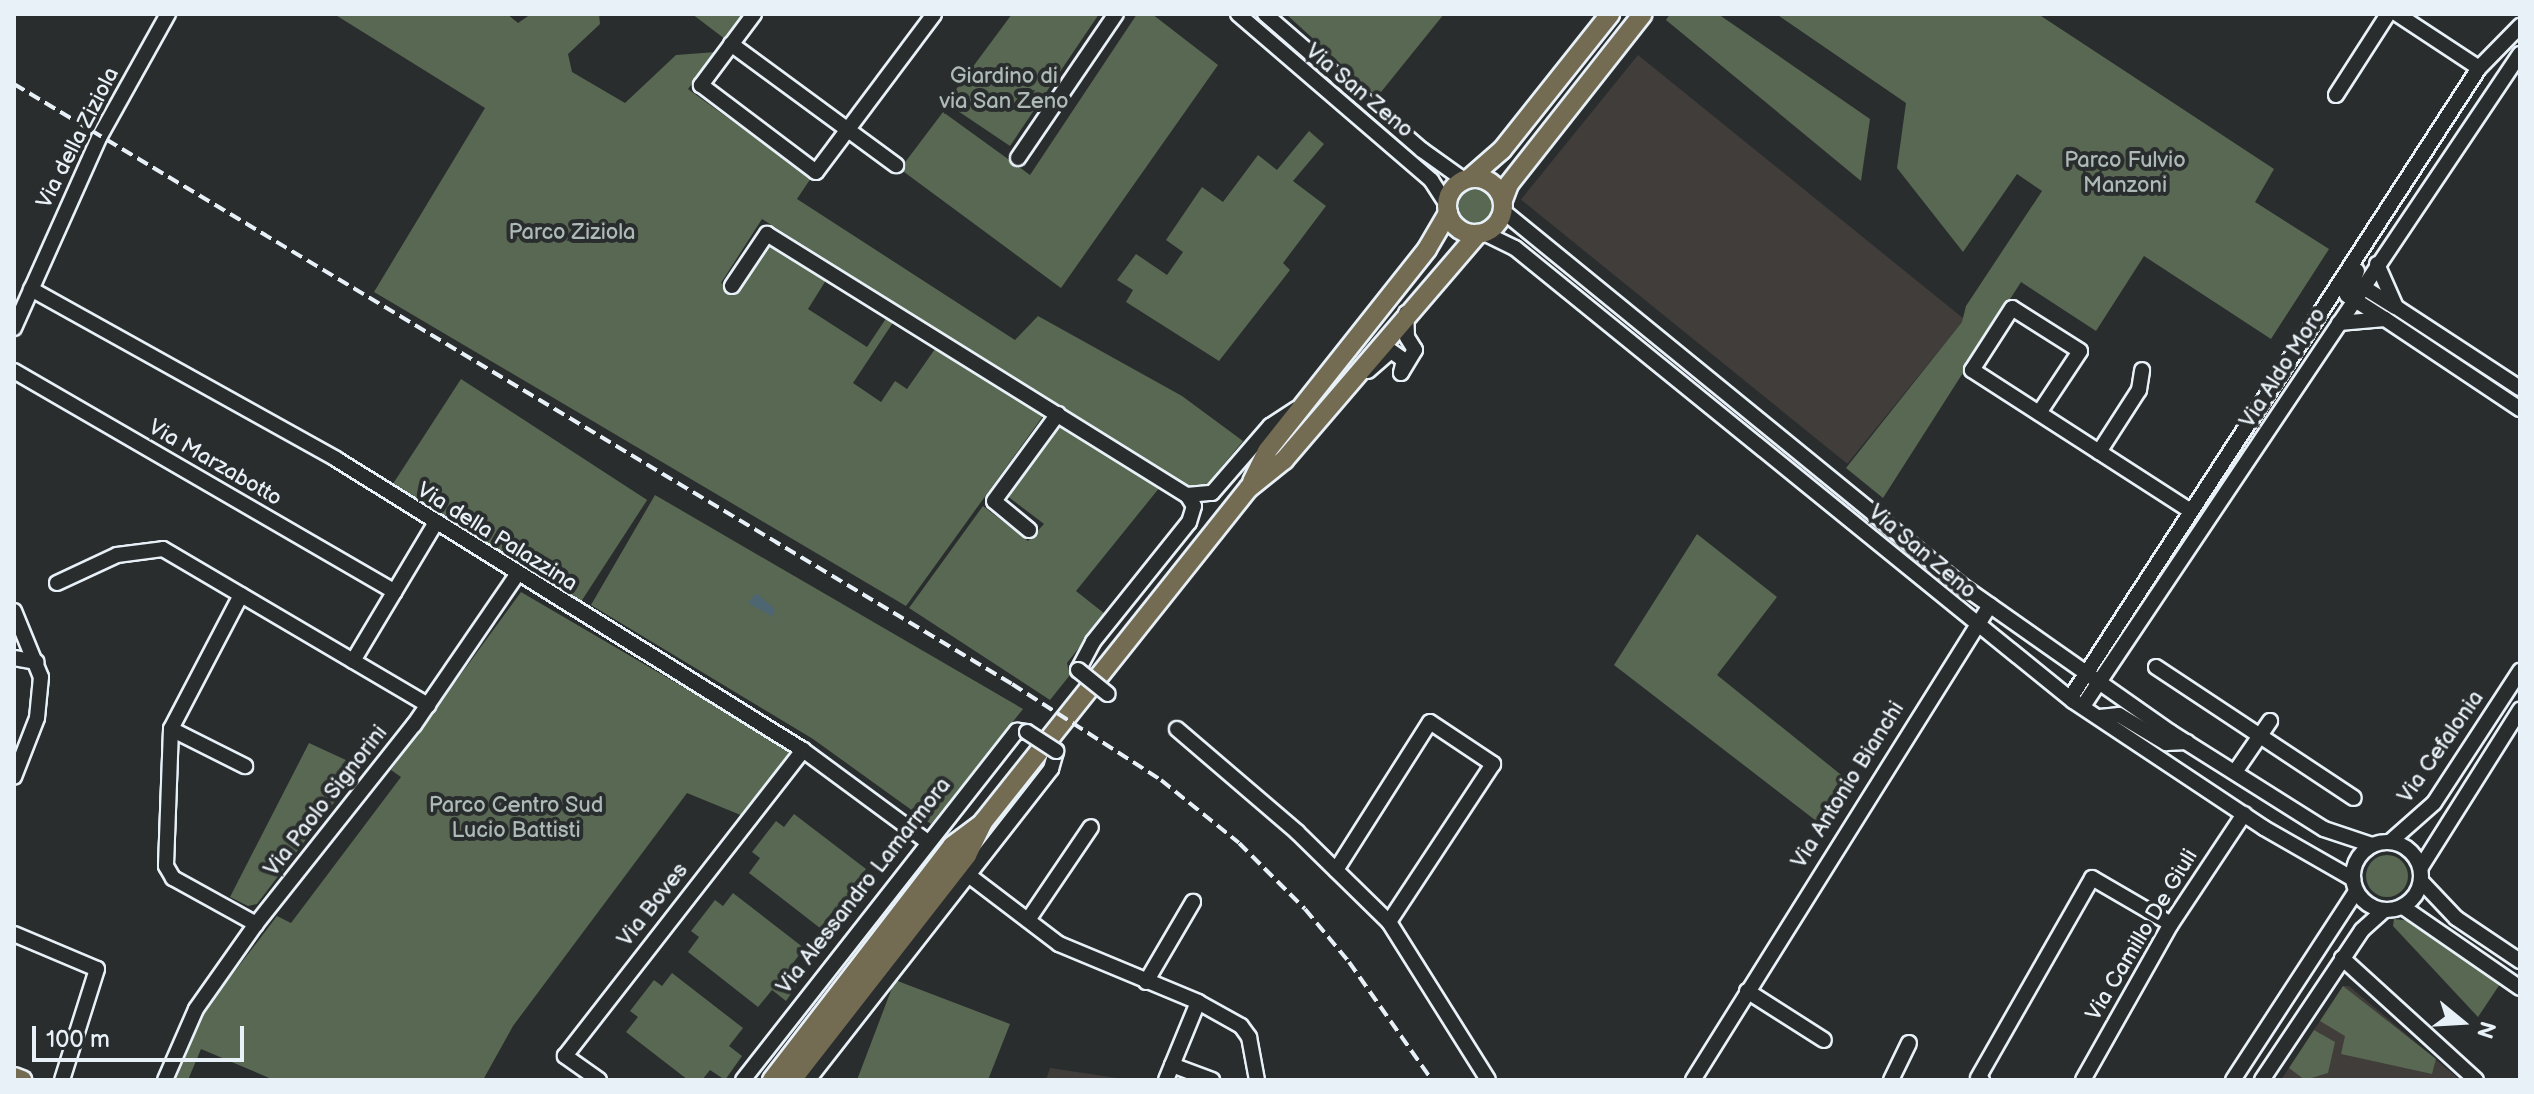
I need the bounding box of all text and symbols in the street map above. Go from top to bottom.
street label: Via San Zeno [1300,38,1418,144]
street label: Via della Ziziola [31,63,125,213]
park label: Giardino di via San Zeno [939,63,1069,114]
park label: Parco Fulvio Manzoni [2064,147,2186,198]
park label: Parco Ziziola [508,220,636,246]
street label: Via Aldo Moro [2234,303,2332,433]
street label: Via Marzabotto [144,414,286,512]
street label: Via della Palazzina [412,477,582,597]
street label: Via San Zeno [1863,499,1981,605]
street label: Via Cefalonia [2392,686,2490,808]
street label: Via Antonio Bianchi [1786,697,1910,873]
street label: Via Paolo Signorini [259,720,393,882]
street label: Via Alessandro Lamarmora [771,773,957,999]
park label: Parco Centro Sud Lucio Battisti [428,792,604,844]
street label: Via Camillo De Giuli [2080,844,2204,1026]
street label: Via Boves [612,858,694,952]
north arrow [2422,982,2502,1062]
scale bar [36,1010,248,1060]
text: N [2470,1018,2501,1042]
text: 100 m [46,1025,110,1054]

